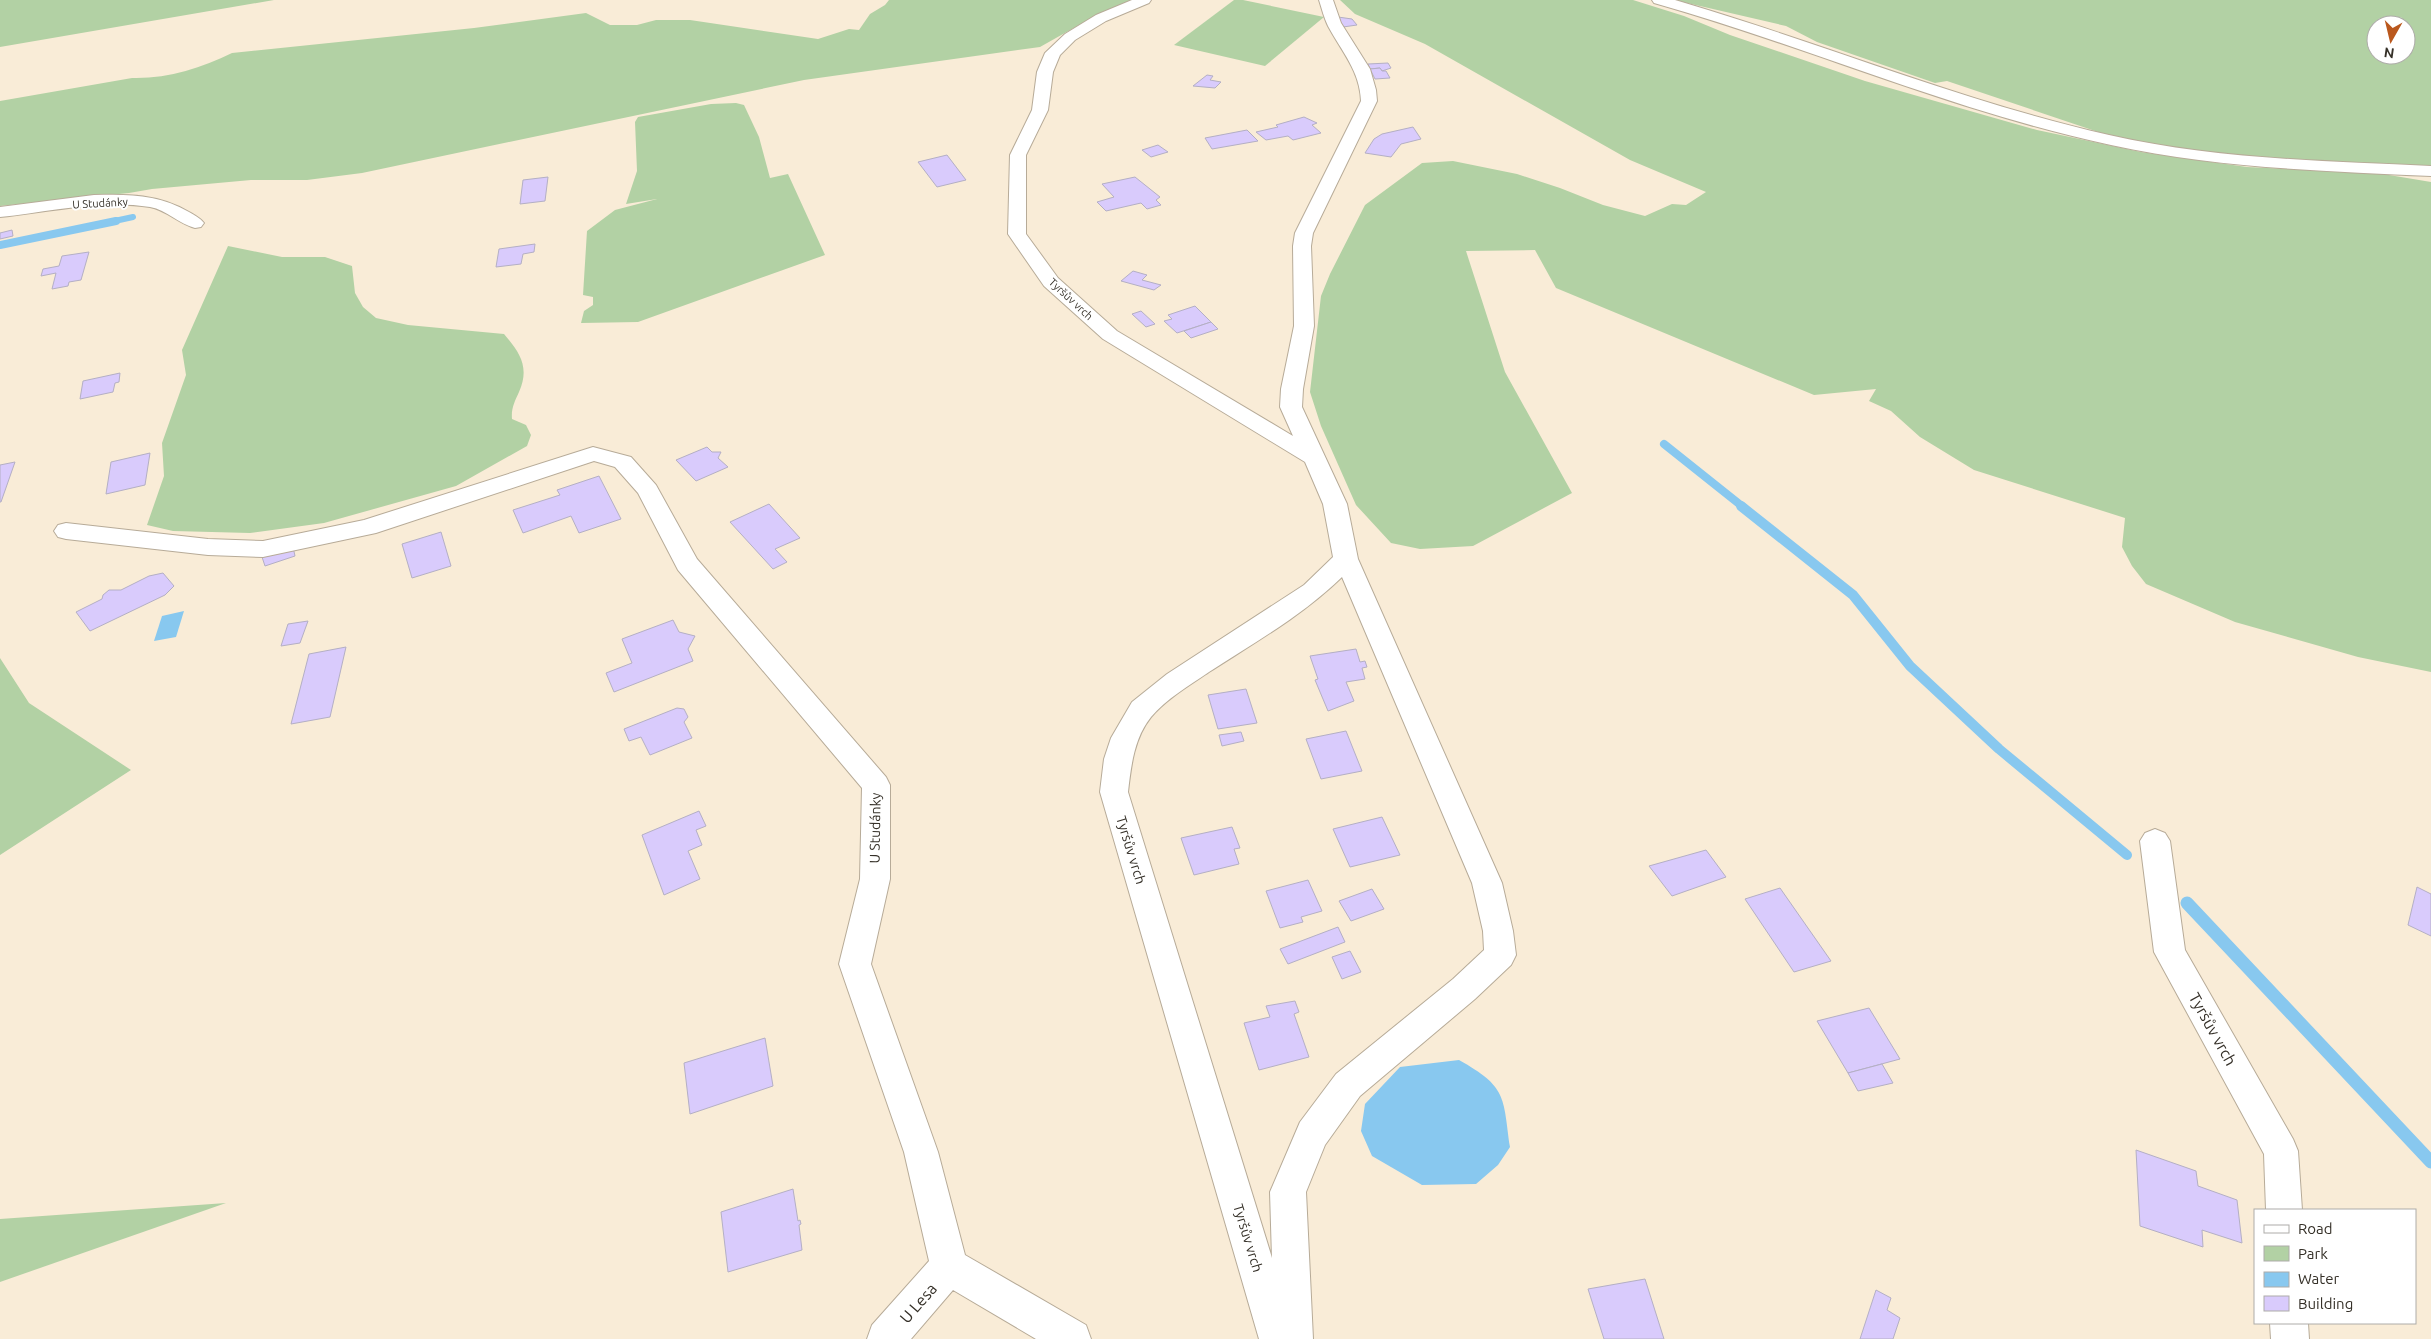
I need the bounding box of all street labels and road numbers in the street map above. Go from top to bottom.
street label: U Studánky [72,196,129,210]
street label: Tyršův vrch [1047,276,1095,322]
street label: U Studánky [866,792,884,864]
street label: Tyršův vrch [1113,814,1149,886]
street label: Tyršův vrch [2186,990,2240,1068]
street label: Tyršův vrch [1230,1202,1266,1274]
street label: U Lesa [896,1279,940,1327]

